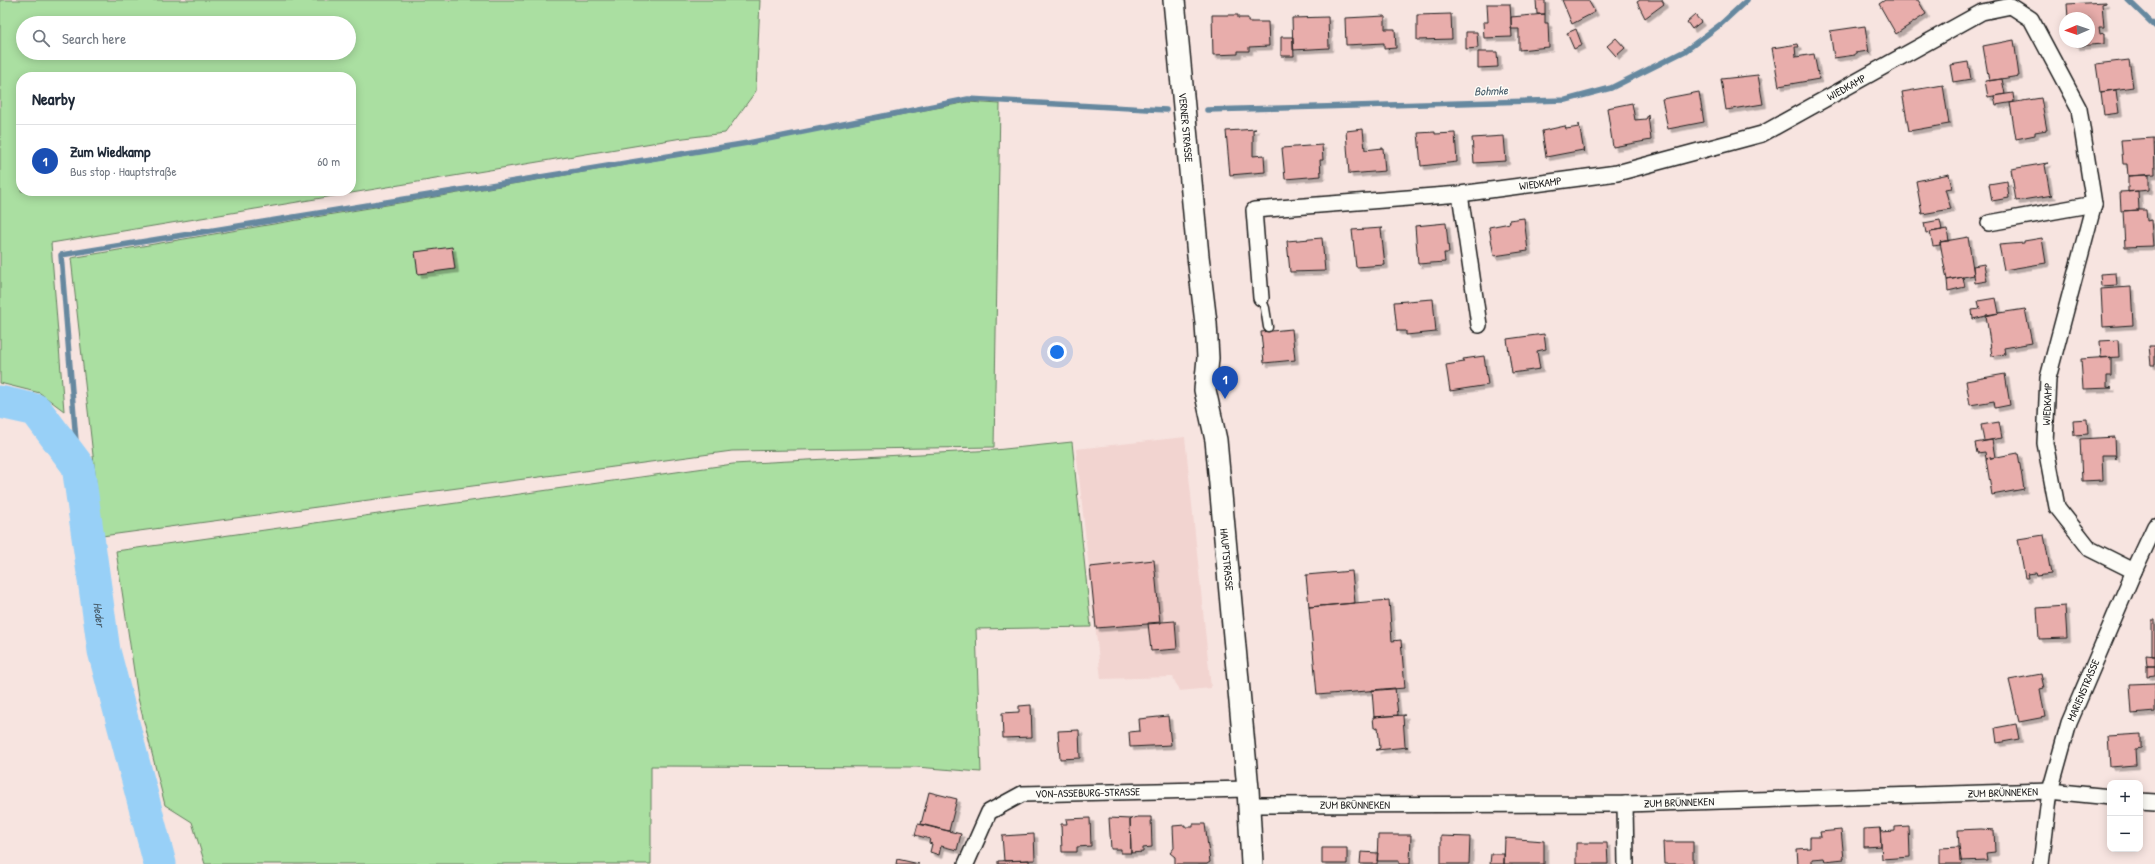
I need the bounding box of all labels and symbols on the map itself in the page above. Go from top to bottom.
north arrow [2059,12,2095,48]
street label: WIEDKAMP [1824,71,1868,104]
water label: Bohmke [1474,81,1509,100]
street label: VERNER STRASSE [1176,92,1196,163]
street label: WIEDKAMP [1518,173,1562,193]
your location [1047,342,1067,362]
pin: 1 [1212,366,1238,399]
street label: WIEDKAMP [2039,382,2055,426]
street label: HAUPTSTRASSE [1217,528,1237,591]
water label: Heder [89,601,110,629]
street label: MARIENSTRASSE [2064,657,2103,723]
street label: VON-ASSEBURG-STRASSE [1035,784,1140,801]
street label: ZUM BRÜNNEKEN [1967,784,2038,801]
street label: ZUM BRÜNNEKEN [1644,794,1715,810]
street label: ZUM BRÜNNEKEN [1320,798,1390,812]

